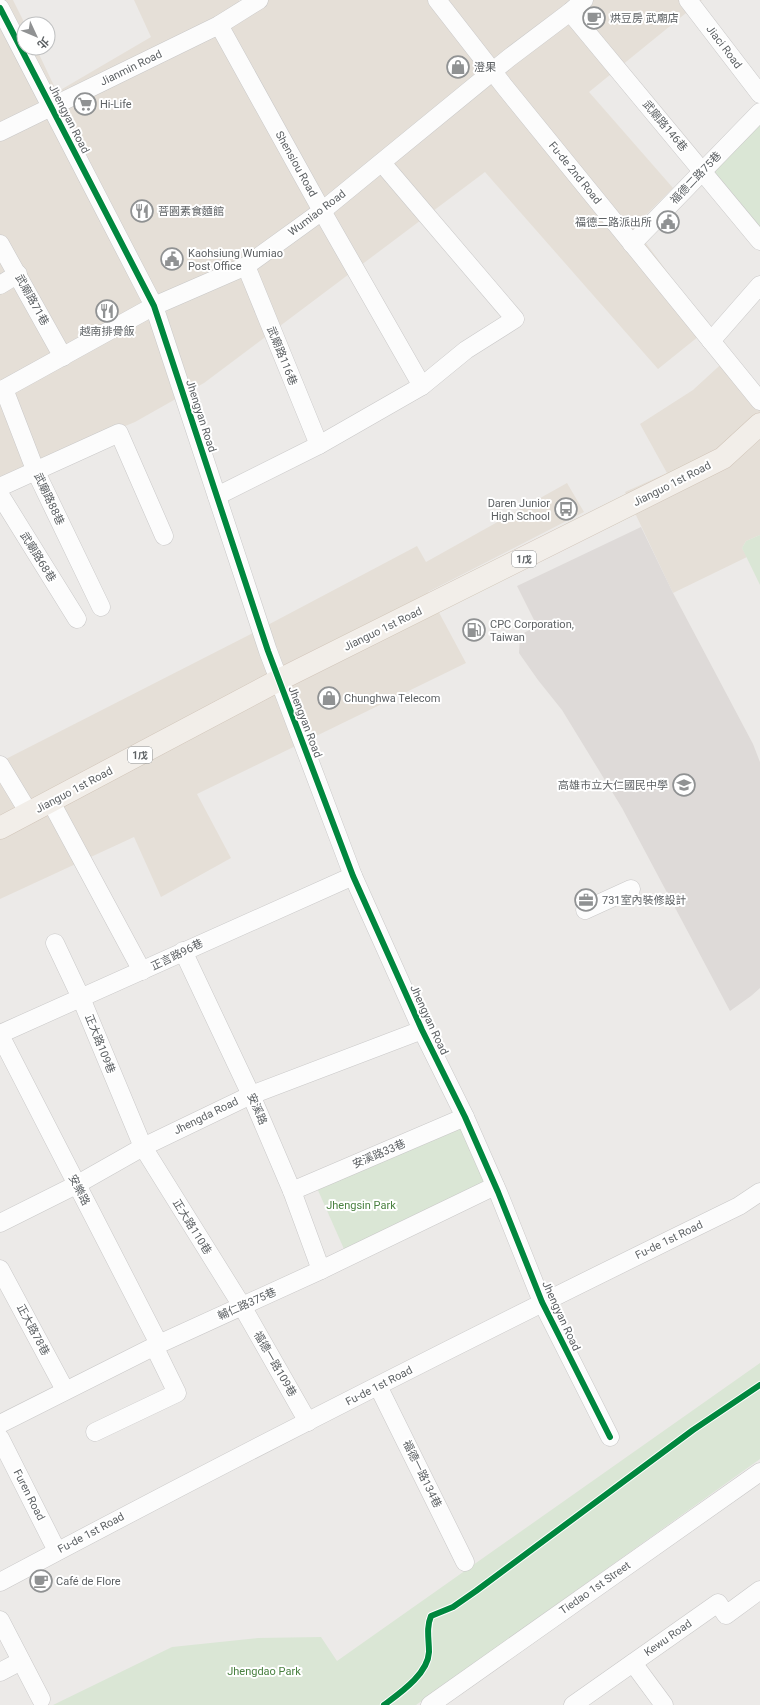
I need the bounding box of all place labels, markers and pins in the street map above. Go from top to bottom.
cafe icon: 烘豆房 武廟店 [581,5,607,31]
place label: 烘豆房 武廟店 [610,12,679,25]
shop icon: 澄果 [445,54,471,80]
place label: 澄果 [474,61,496,74]
supermarket icon: Hi-Life [72,91,98,117]
place label: Hi-Life [100,98,132,111]
restaurant icon: 菩園素食麵館 [129,198,155,224]
place label: 菩園素食麵館 [158,205,224,218]
public building icon: 福德二路派出所 [655,209,681,235]
place label: 福德二路派出所 [575,216,652,229]
public building icon: Kaohsiung Wumiao Post Office [159,246,185,272]
place label: Kaohsiung Wumiao Post Office [188,247,283,273]
restaurant icon: 越南排骨飯 [94,298,120,324]
place label: 越南排骨飯 [80,325,135,338]
bus stop icon: Daren Junior High School [553,496,579,522]
place label: Daren Junior High School [488,497,550,523]
fuel station icon: CPC Corporation, Taiwan [461,617,487,643]
place label: CPC Corporation, Taiwan [490,618,574,644]
shop icon: Chunghwa Telecom [316,685,342,711]
place label: Chunghwa Telecom [344,692,440,705]
school or university icon: 高雄市立大仁國民中學 [671,772,697,798]
place label: 高雄市立大仁國民中學 [558,779,668,792]
office icon: 731室內裝修設計 [573,887,599,913]
place label: 731室內裝修設計 [602,894,687,907]
cafe icon: Café de Flore [28,1568,54,1594]
place label: Café de Flore [56,1575,121,1588]

